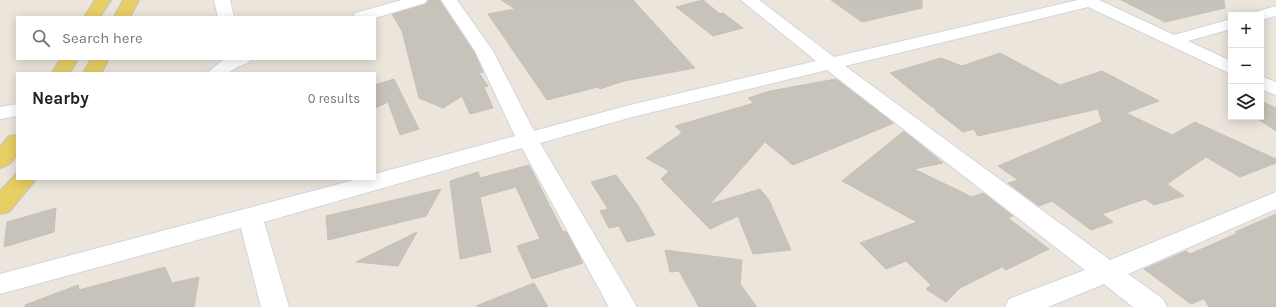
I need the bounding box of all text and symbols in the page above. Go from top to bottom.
map controls [1228,12,1264,120]
button: + [1228,12,1264,48]
search box [16,16,376,60]
icon: search [30,27,52,49]
text: Search here [62,29,143,47]
button: − [1228,48,1264,84]
button: layers [1228,84,1264,120]
text: Nearby [32,88,89,108]
text: 0 results [308,91,360,106]

